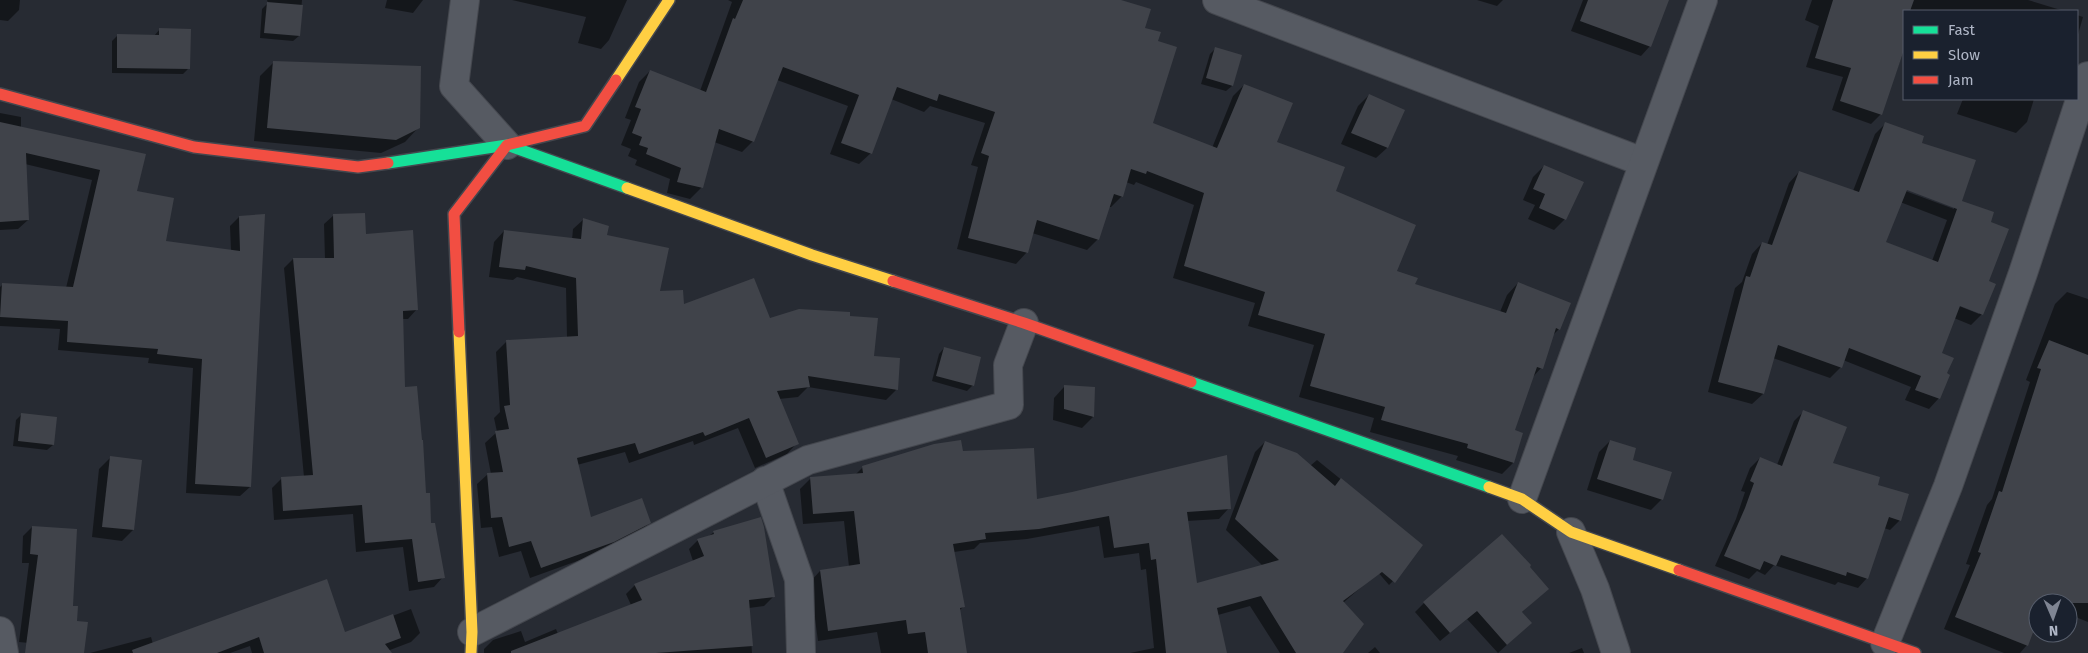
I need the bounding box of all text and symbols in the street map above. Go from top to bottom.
legend [1903,10,2078,100]
text: Fast [1948,21,1975,39]
text: Slow [1948,46,1980,64]
text: Jam [1948,71,1974,89]
north arrow [2028,593,2078,643]
text: N [2048,622,2058,639]

